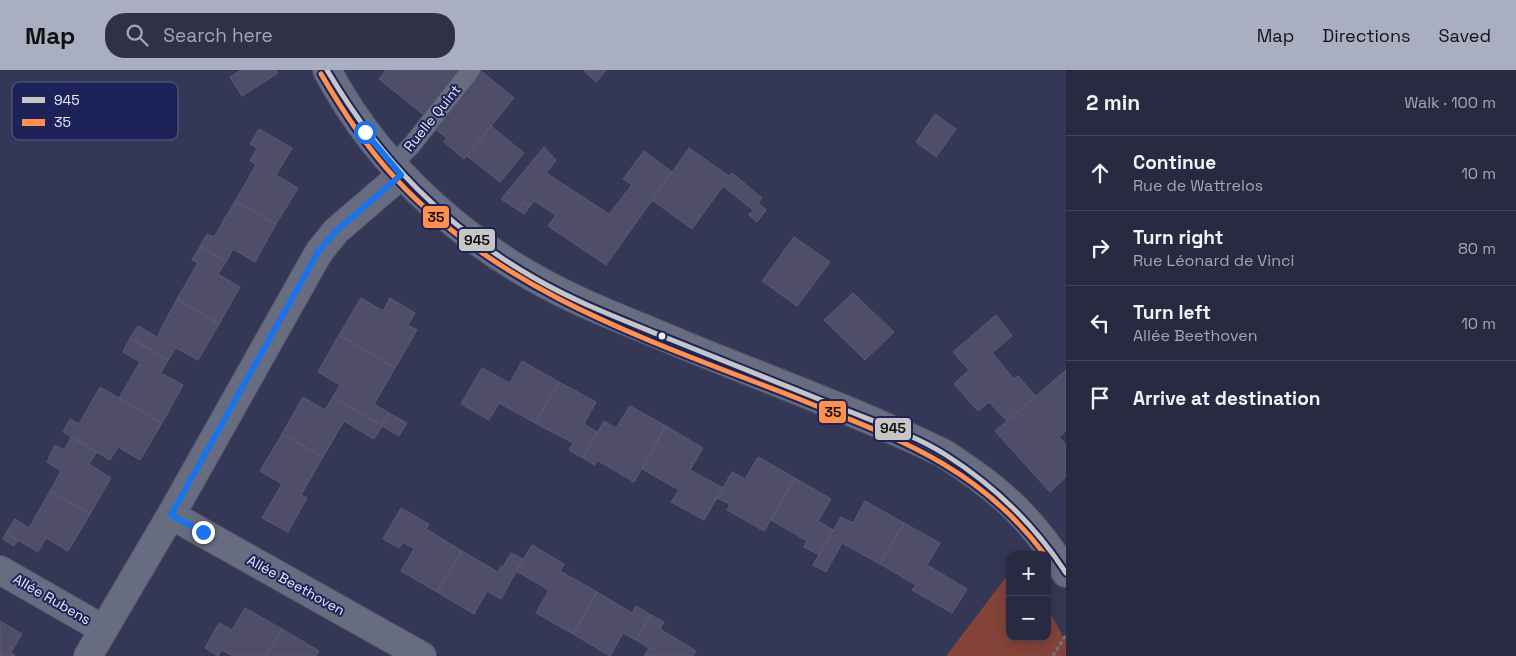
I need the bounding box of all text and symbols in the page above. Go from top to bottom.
search box [105,13,455,58]
text: Map [25,20,75,51]
icon: search [123,21,151,49]
text: Search here [163,23,273,48]
text: Map [1257,24,1294,47]
text: Directions [1322,24,1411,47]
text: Saved [1439,24,1491,47]
street label: Ruelle Quint [400,81,464,155]
legend [12,82,178,140]
text: 2 min [1086,89,1140,116]
text: 945 [54,91,80,109]
text: Walk · 100 m [1404,92,1496,113]
text: 35 [54,113,71,131]
route start [354,121,377,144]
text: Continue [1133,150,1216,175]
icon: ahead [1086,159,1114,187]
text: 10 m [1461,163,1496,184]
text: Rue de Wattrelos [1133,175,1263,196]
line badge: 35 [422,205,450,229]
text: 35 [428,208,444,226]
text: Turn right [1133,225,1223,250]
line badge: 945 [458,228,496,252]
text: 945 [464,231,490,249]
icon: right [1086,234,1114,262]
text: 80 m [1458,238,1496,259]
text: Rue Léonard de Vinci [1133,250,1294,271]
text: Turn left [1133,300,1211,325]
icon: left [1086,309,1114,337]
text: 10 m [1461,313,1496,334]
text: Allée Beethoven [1133,325,1258,346]
unlabelled marker [657,331,667,341]
icon: arrive [1086,384,1114,412]
text: Arrive at destination [1133,386,1321,411]
line badge: 35 [818,400,847,424]
text: 35 [825,403,841,421]
line badge: 945 [874,417,912,441]
text: 945 [880,419,906,437]
route end [192,521,215,544]
street label: Allée Beethoven [244,551,348,619]
map controls [1006,551,1051,641]
button: + [1006,551,1051,596]
street label: Allée Rubens [10,570,94,628]
button: − [1006,596,1051,641]

